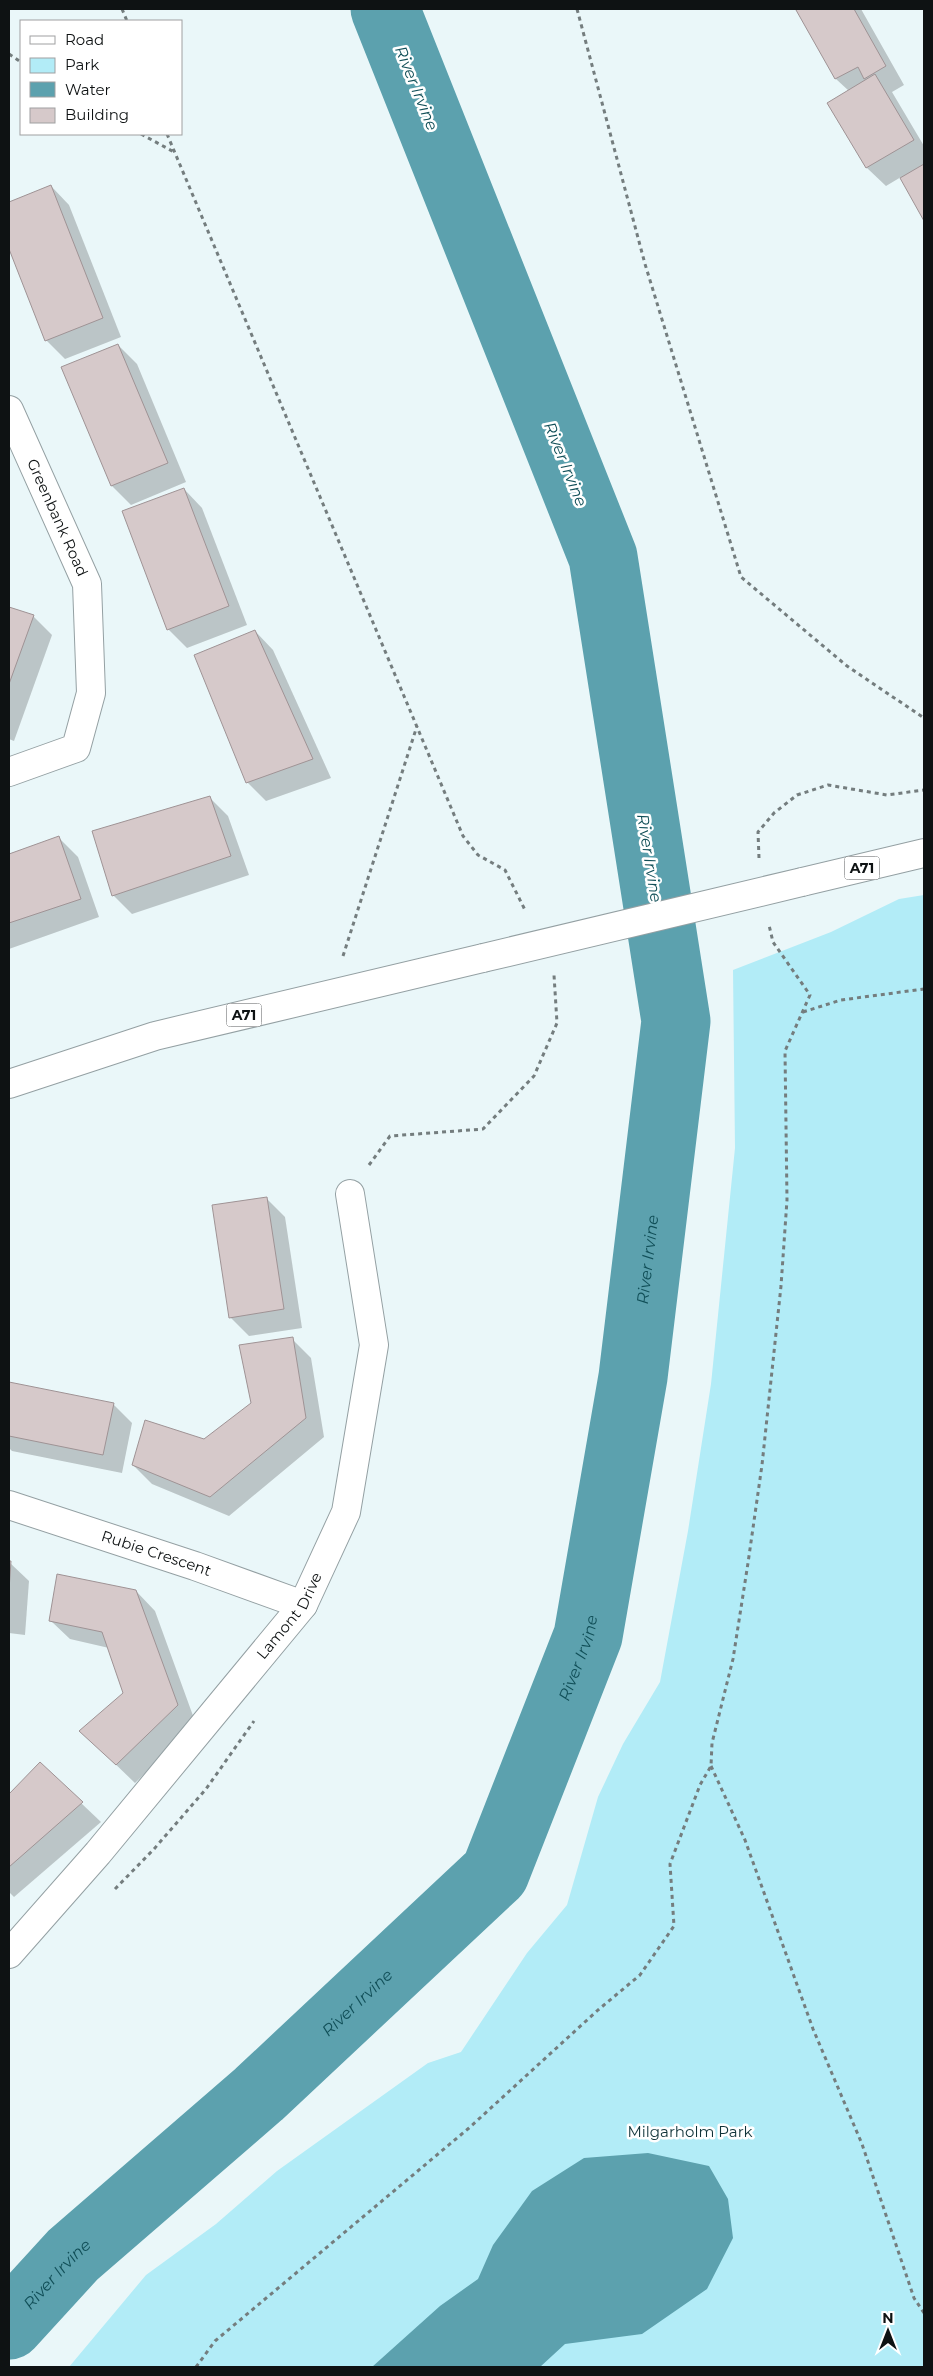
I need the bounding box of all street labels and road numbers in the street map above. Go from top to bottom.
street label: Greenbank Road [23,456,92,579]
road number: A71 [844,856,880,880]
road number: A71 [226,1004,262,1026]
street label: Rubie Crescent [99,1526,214,1580]
street label: Lamont Drive [252,1569,326,1663]

